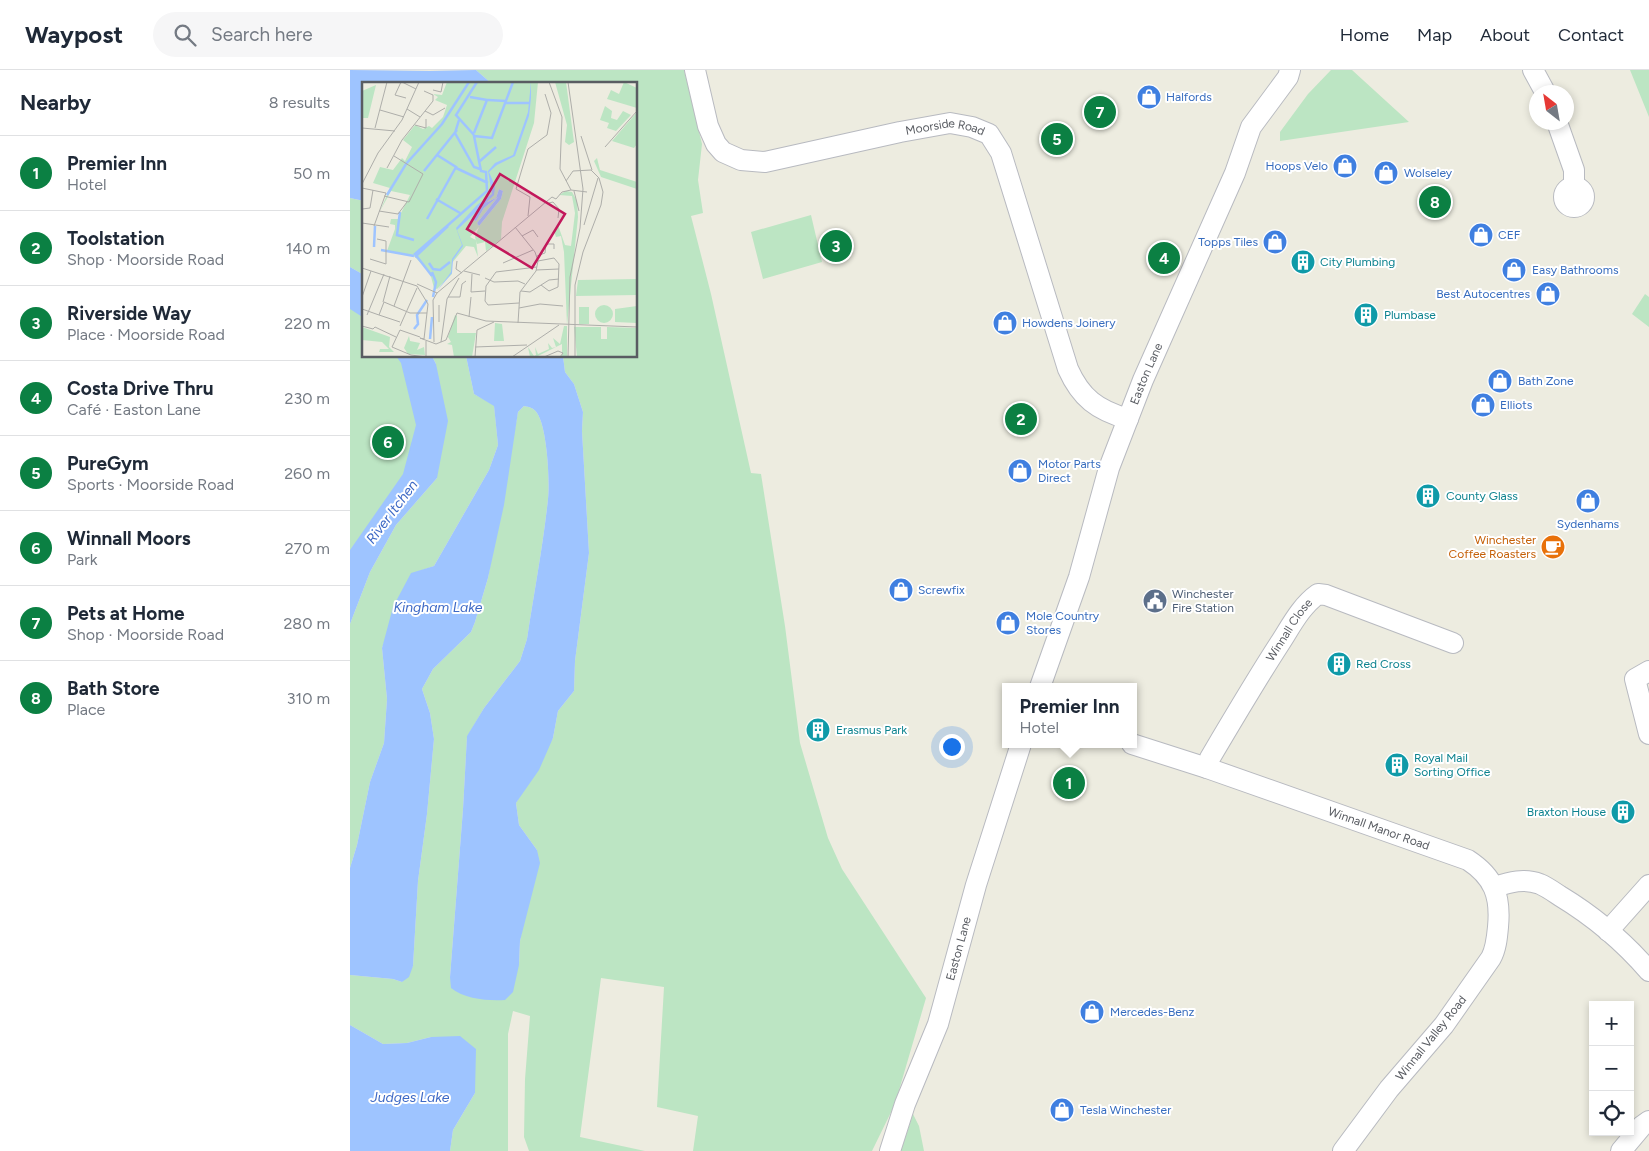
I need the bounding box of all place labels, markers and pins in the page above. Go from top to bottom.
shop icon: Halfords [1136,84,1162,110]
place label: Halfords [1166,90,1212,104]
pin: 7 [1084,93,1116,131]
pin: 5 [1041,120,1073,158]
shop icon: Hoops Velo [1332,153,1358,179]
place label: Hoops Velo [1265,159,1328,173]
shop icon: Wolseley [1373,160,1399,186]
place label: Wolseley [1404,166,1453,180]
pin: 8 [1419,183,1451,221]
shop icon: CEF [1468,222,1494,248]
pin: 3 [820,227,852,265]
place label: CEF [1498,228,1521,242]
shop icon: Topps Tiles [1262,229,1288,255]
place label: Topps Tiles [1198,235,1258,249]
pin: 4 [1148,239,1180,277]
building icon: City Plumbing [1290,249,1316,275]
place label: City Plumbing [1320,255,1395,269]
shop icon: Easy Bathrooms [1501,257,1527,283]
place label: Easy Bathrooms [1532,263,1619,277]
shop icon: Best Autocentres [1535,281,1561,307]
place label: Best Autocentres [1436,287,1530,301]
building icon: Plumbase [1353,302,1379,328]
place label: Plumbase [1384,308,1436,322]
shop icon: Howdens Joinery [992,310,1018,336]
place label: Howdens Joinery [1022,316,1116,330]
shop icon: Bath Zone [1487,368,1513,394]
place label: Bath Zone [1518,374,1574,388]
shop icon: Elliots [1470,392,1496,418]
place label: Elliots [1500,398,1533,412]
pin: 2 [1005,400,1037,438]
pin: 6 [372,423,404,461]
place label: Motor Parts Direct [1038,457,1101,485]
shop icon: Motor Parts Direct [1007,458,1033,484]
building icon: County Glass [1415,483,1441,509]
shop icon: Sydenhams [1575,488,1601,514]
place label: County Glass [1446,489,1518,503]
place label: Sydenhams [1557,517,1620,531]
place label: Winchester Coffee Roasters [1449,533,1536,561]
cafe icon: Winchester Coffee Roasters [1540,534,1566,560]
shop icon: Screwfix [888,577,914,603]
place label: Screwfix [918,583,965,597]
place label: Winchester Fire Station [1172,587,1234,615]
public building icon: Winchester Fire Station [1142,588,1168,614]
place label: Mole Country Stores [1026,609,1100,637]
shop icon: Mole Country Stores [995,610,1021,636]
building icon: Red Cross [1326,651,1352,677]
place label: Red Cross [1356,657,1411,671]
building icon: Erasmus Park [805,717,831,743]
place label: Erasmus Park [836,723,907,737]
place label: Royal Mail Sorting Office [1414,751,1491,779]
building icon: Royal Mail Sorting Office [1384,752,1410,778]
pin: 1 [1053,764,1085,802]
building icon: Braxton House [1610,799,1636,825]
place label: Braxton House [1527,805,1606,819]
shop icon: Mercedes-Benz [1079,999,1105,1025]
place label: Mercedes-Benz [1110,1005,1195,1019]
shop icon: Tesla Winchester [1049,1097,1075,1123]
place label: Tesla Winchester [1080,1103,1171,1117]

